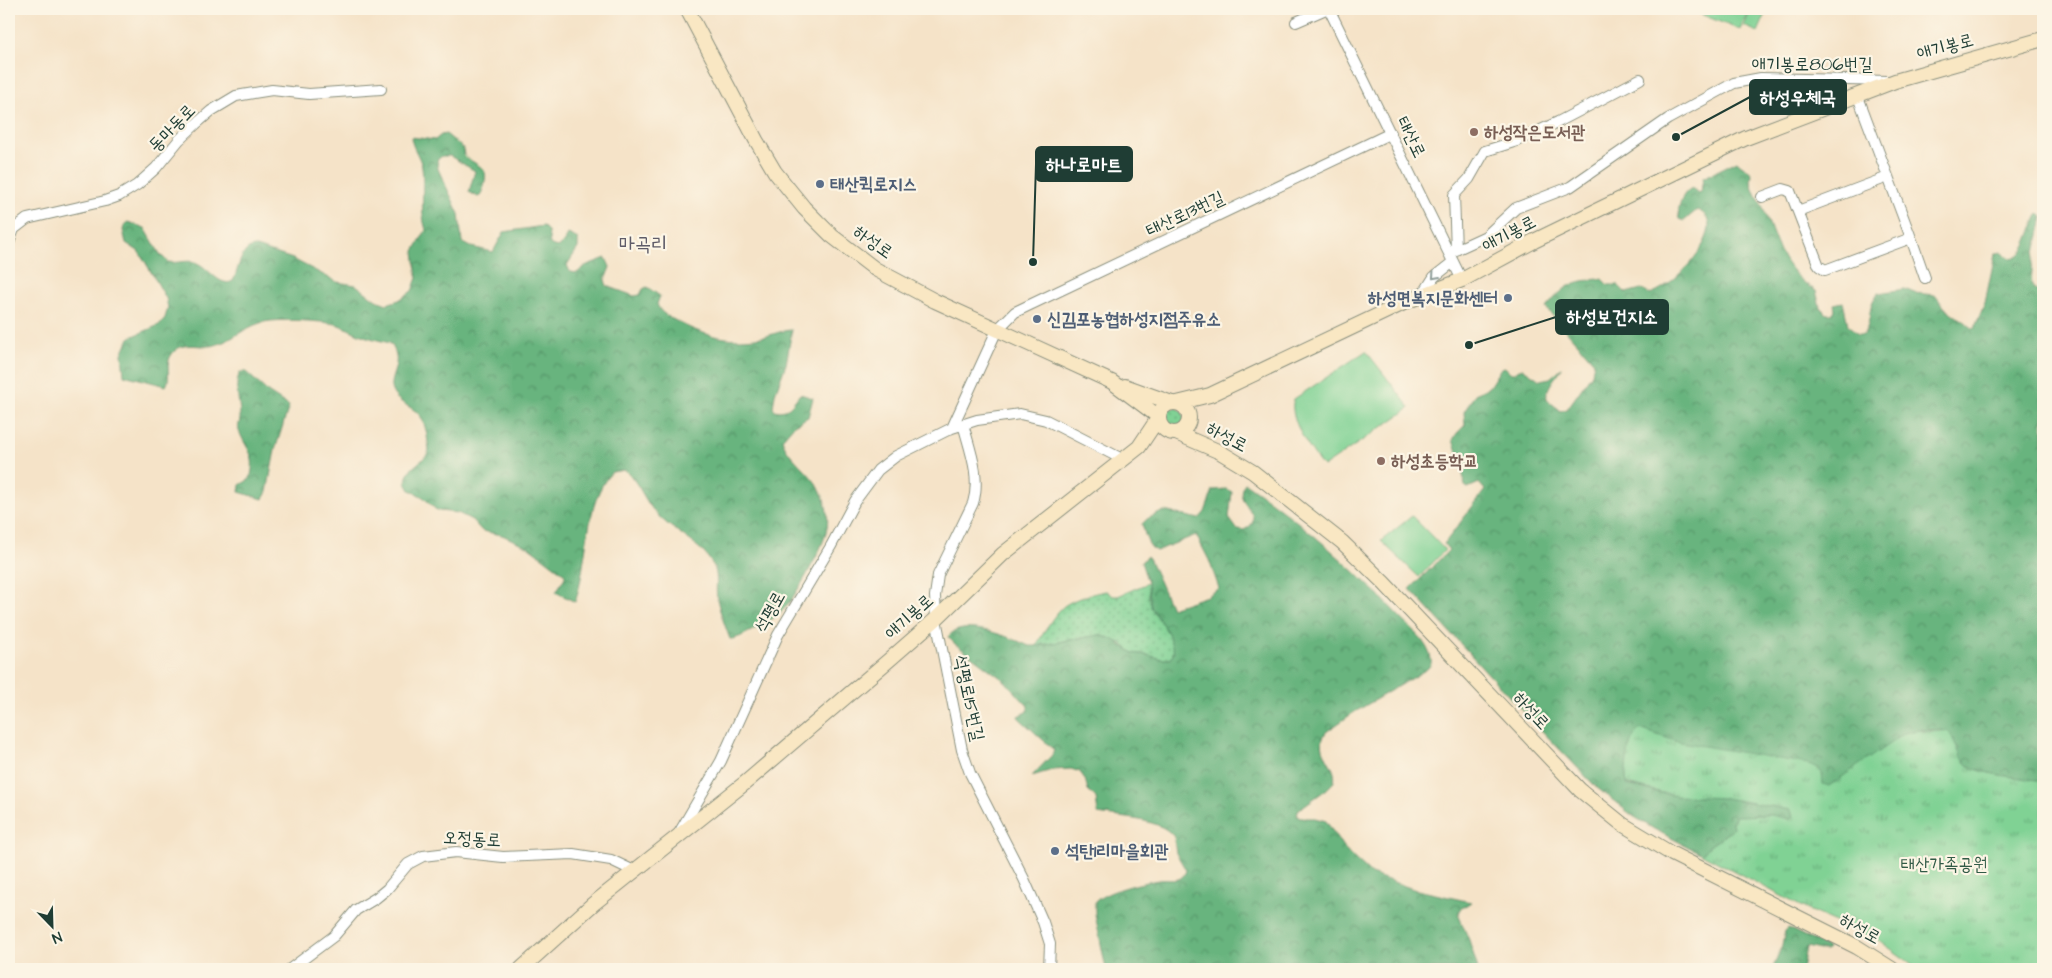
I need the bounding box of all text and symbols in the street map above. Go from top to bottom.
street label: 애기봉로 [1914,27,1976,67]
street label: 애기봉로806번길 [1751,52,1873,77]
callout: 하성우체국 [1750,80,1846,114]
text: 하성우체국 [1760,85,1836,112]
street label: 동마동로 [143,98,201,158]
street label: 태산로 [1390,112,1432,162]
place label: 하성작은도서관 [1484,120,1586,145]
marker: 하성작은도서관 [1468,126,1480,138]
callout: 하나로마트 [1036,147,1132,181]
text: 하나로마트 [1046,152,1122,179]
place label: 태산퀵로지스 [830,172,917,197]
marker: 태산퀵로지스 [814,178,826,190]
street label: 태산로13번길 [1142,185,1229,243]
street label: 애기봉로 [1478,209,1540,259]
street label: 하성로 [848,219,898,265]
district label: 마곡리 [619,230,667,258]
one-way arrow [1432,271,1441,280]
place label: 하성면복지문화센터 [1368,286,1498,311]
marker: 하성면복지문화센터 [1502,292,1514,304]
callout: 하성보건지소 [1556,300,1668,334]
text: 하성보건지소 [1566,304,1658,331]
place label: 신김포농협하성지점주유소 [1047,307,1221,332]
marker: 신김포농협하성지점주유소 [1031,313,1043,325]
street label: 하성로 [1202,416,1252,458]
place label: 하성초등학교 [1391,449,1478,474]
marker: 하성초등학교 [1375,455,1387,467]
street label: 석평로 [749,587,791,637]
street label: 애기봉로 [879,588,939,646]
street label: 석평로15번길 [948,653,990,744]
street label: 하성로 [1507,687,1555,735]
street label: 오정동로 [442,825,502,853]
place label: 석탄1리마을회관 [1065,839,1169,864]
marker: 석탄1리마을회관 [1049,845,1061,857]
park label: 태산가족공원 [1901,852,1987,877]
north arrow [28,900,78,950]
street label: 하성로 [1835,908,1885,950]
text: N [49,926,65,948]

